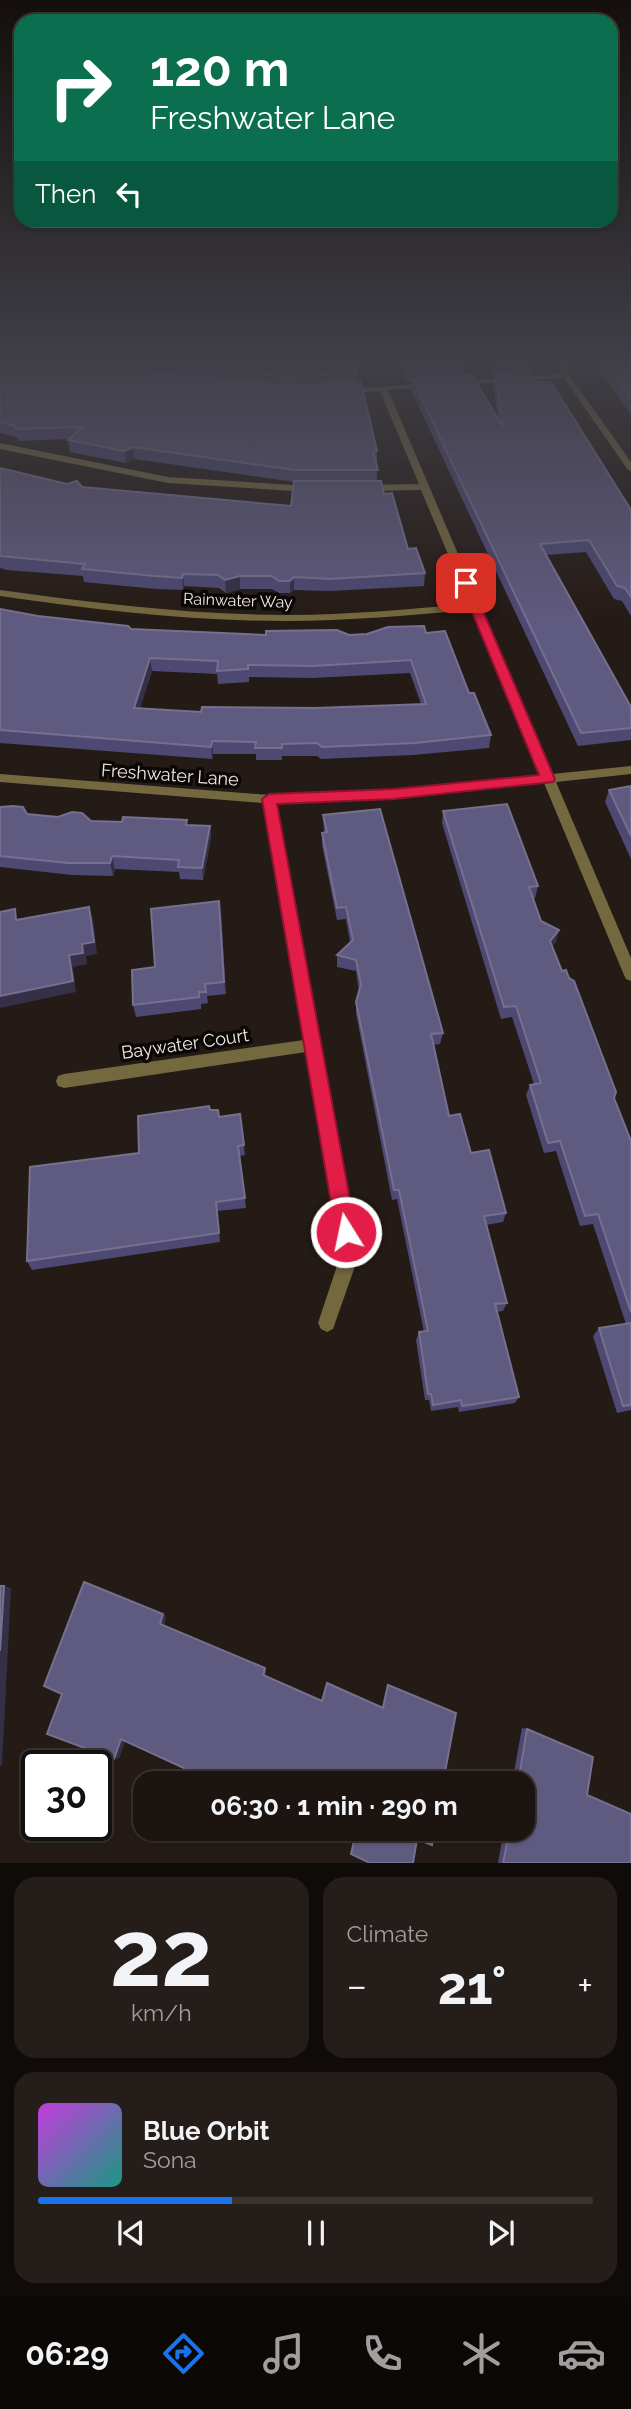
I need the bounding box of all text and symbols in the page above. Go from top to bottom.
text: 120 m [150,40,289,97]
icon: right [35,42,126,133]
text: Freshwater Lane [150,99,395,136]
icon: left [110,175,148,213]
text: Then [35,179,96,209]
pin [436,553,496,613]
icon: arrive [447,564,485,602]
street label: Rainwater Way [183,589,293,612]
street label: Freshwater Lane [101,759,240,790]
street label: Baywater Court [120,1024,250,1063]
position arrow [309,1195,383,1269]
speed limit sign: 30 [21,1750,112,1841]
text: 06:30 · 1 min · 290 m [210,1791,458,1821]
text: 22 [110,1900,213,2007]
text: Climate [347,1920,428,1947]
text: 21° [438,1955,506,2016]
text: − [347,1963,367,2008]
text: + [577,1963,593,2008]
text: km/h [131,1999,192,2026]
text: Blue Orbit [143,2116,270,2146]
text: Sona [143,2146,197,2173]
icon: previous [112,2214,150,2252]
icon: pause [297,2214,335,2252]
icon: next [482,2214,520,2252]
icon: directions [159,2329,208,2378]
icon: music [259,2329,308,2378]
icon: phone [358,2329,407,2378]
icon: climate [457,2329,506,2378]
icon: car [557,2329,606,2378]
text: 06:29 [25,2335,109,2372]

